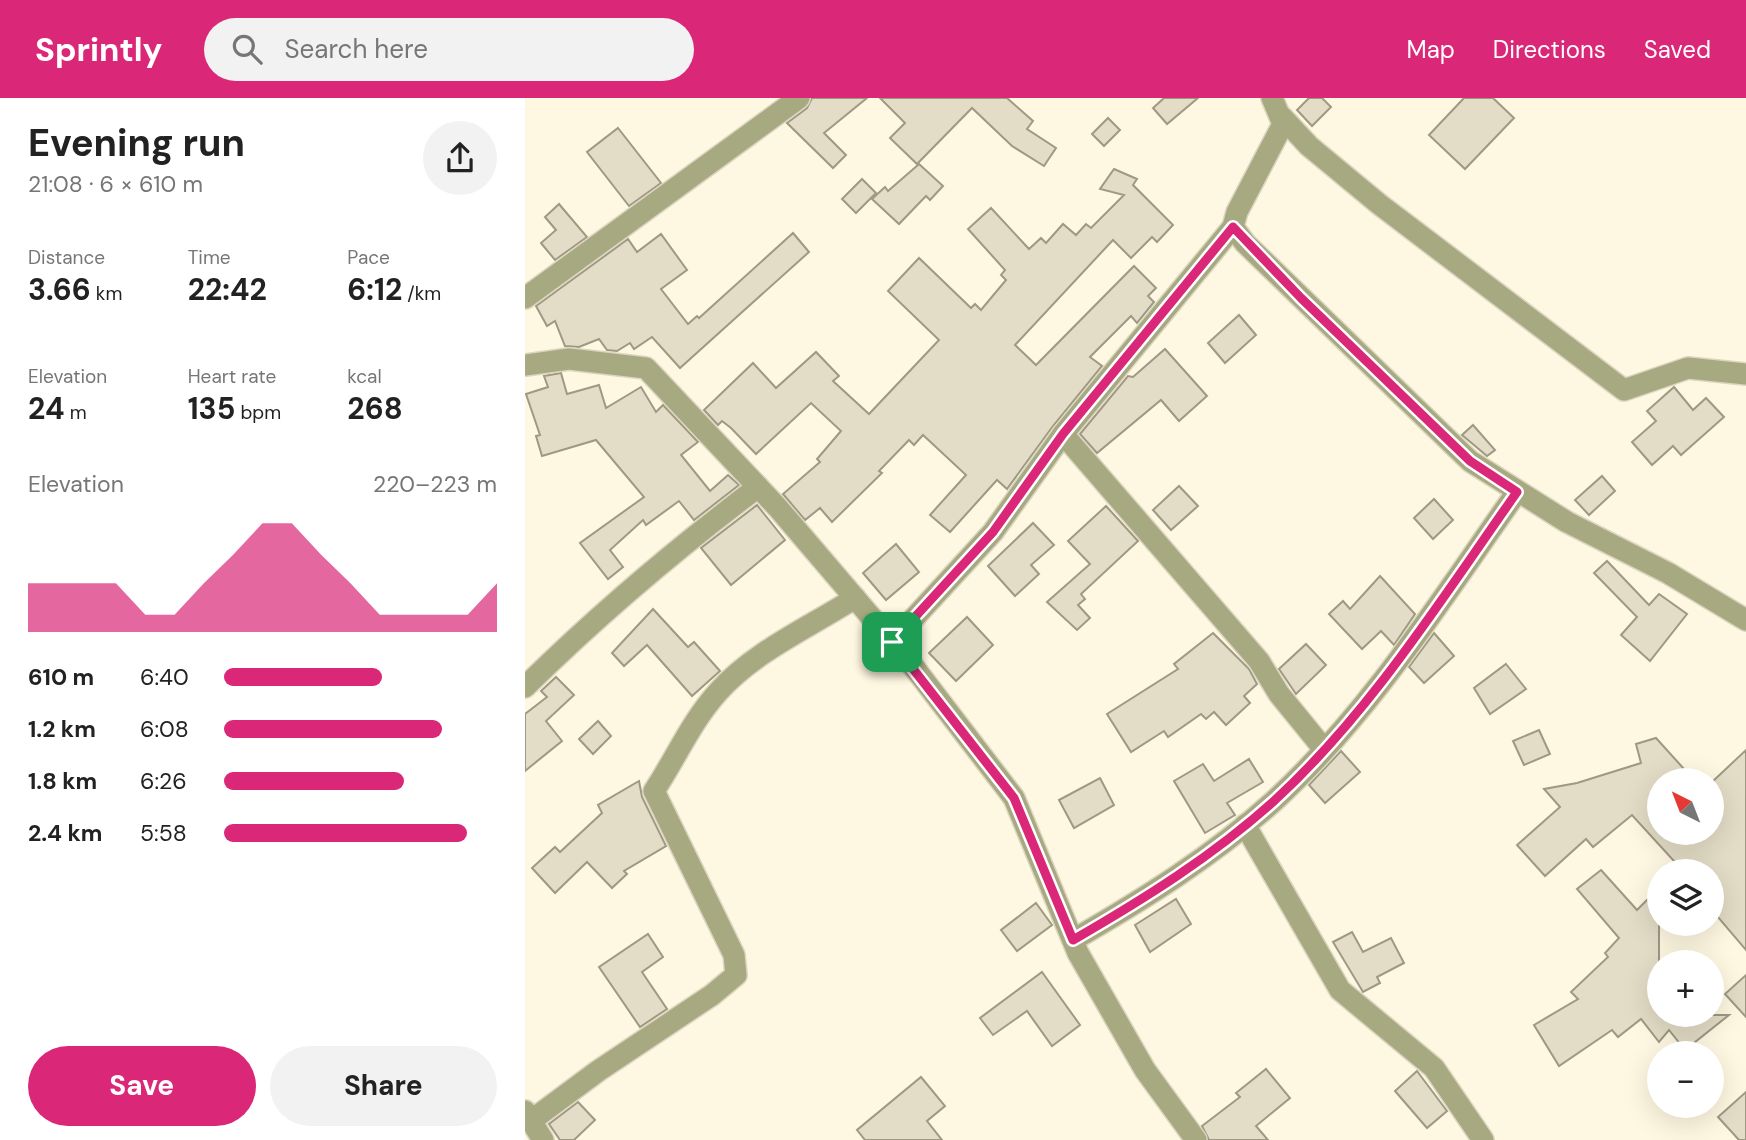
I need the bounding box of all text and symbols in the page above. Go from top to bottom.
search box [204,18,694,81]
text: Sprintly [35,28,162,71]
icon: search [228,30,266,68]
text: Search here [284,32,428,66]
text: Map [1407,34,1455,65]
text: Directions [1493,34,1606,65]
text: Saved [1644,34,1711,65]
text: Evening run [28,118,245,168]
button: share [423,121,497,195]
text: 21:08 · 6 × 610 m [28,169,203,199]
text: Distance [28,245,105,270]
text: Time [188,245,231,270]
text: Pace [347,245,390,270]
text: 3.66 [28,270,91,309]
text: 22:42 [188,270,267,309]
text: 6:12 [347,270,402,309]
text: km [91,281,122,306]
text: /km [402,281,441,306]
text: Elevation [28,364,107,389]
text: Heart rate [188,364,276,389]
text: kcal [347,364,382,389]
text: 24 [28,389,65,428]
text: 135 [188,389,235,428]
text: 268 [347,389,403,428]
text: m [65,400,87,425]
text: bpm [235,400,281,425]
text: Elevation [28,469,124,499]
text: 220–223 m [373,469,497,499]
pin [862,612,922,672]
icon: arrive [873,623,911,661]
text: 610 m [28,662,94,692]
text: 6:40 [140,662,189,692]
text: 1.2 km [28,714,96,744]
text: 6:08 [140,714,189,744]
text: 1.8 km [28,766,97,796]
text: 6:26 [140,766,187,796]
north arrow [1647,768,1724,845]
map controls [1647,768,1724,1118]
text: 2.4 km [28,818,102,848]
text: 5:58 [140,818,187,848]
button: layers [1647,859,1724,936]
button: + [1647,950,1724,1027]
button: − [1647,1041,1724,1118]
button: Save [28,1046,256,1126]
button: Share [270,1046,497,1126]

